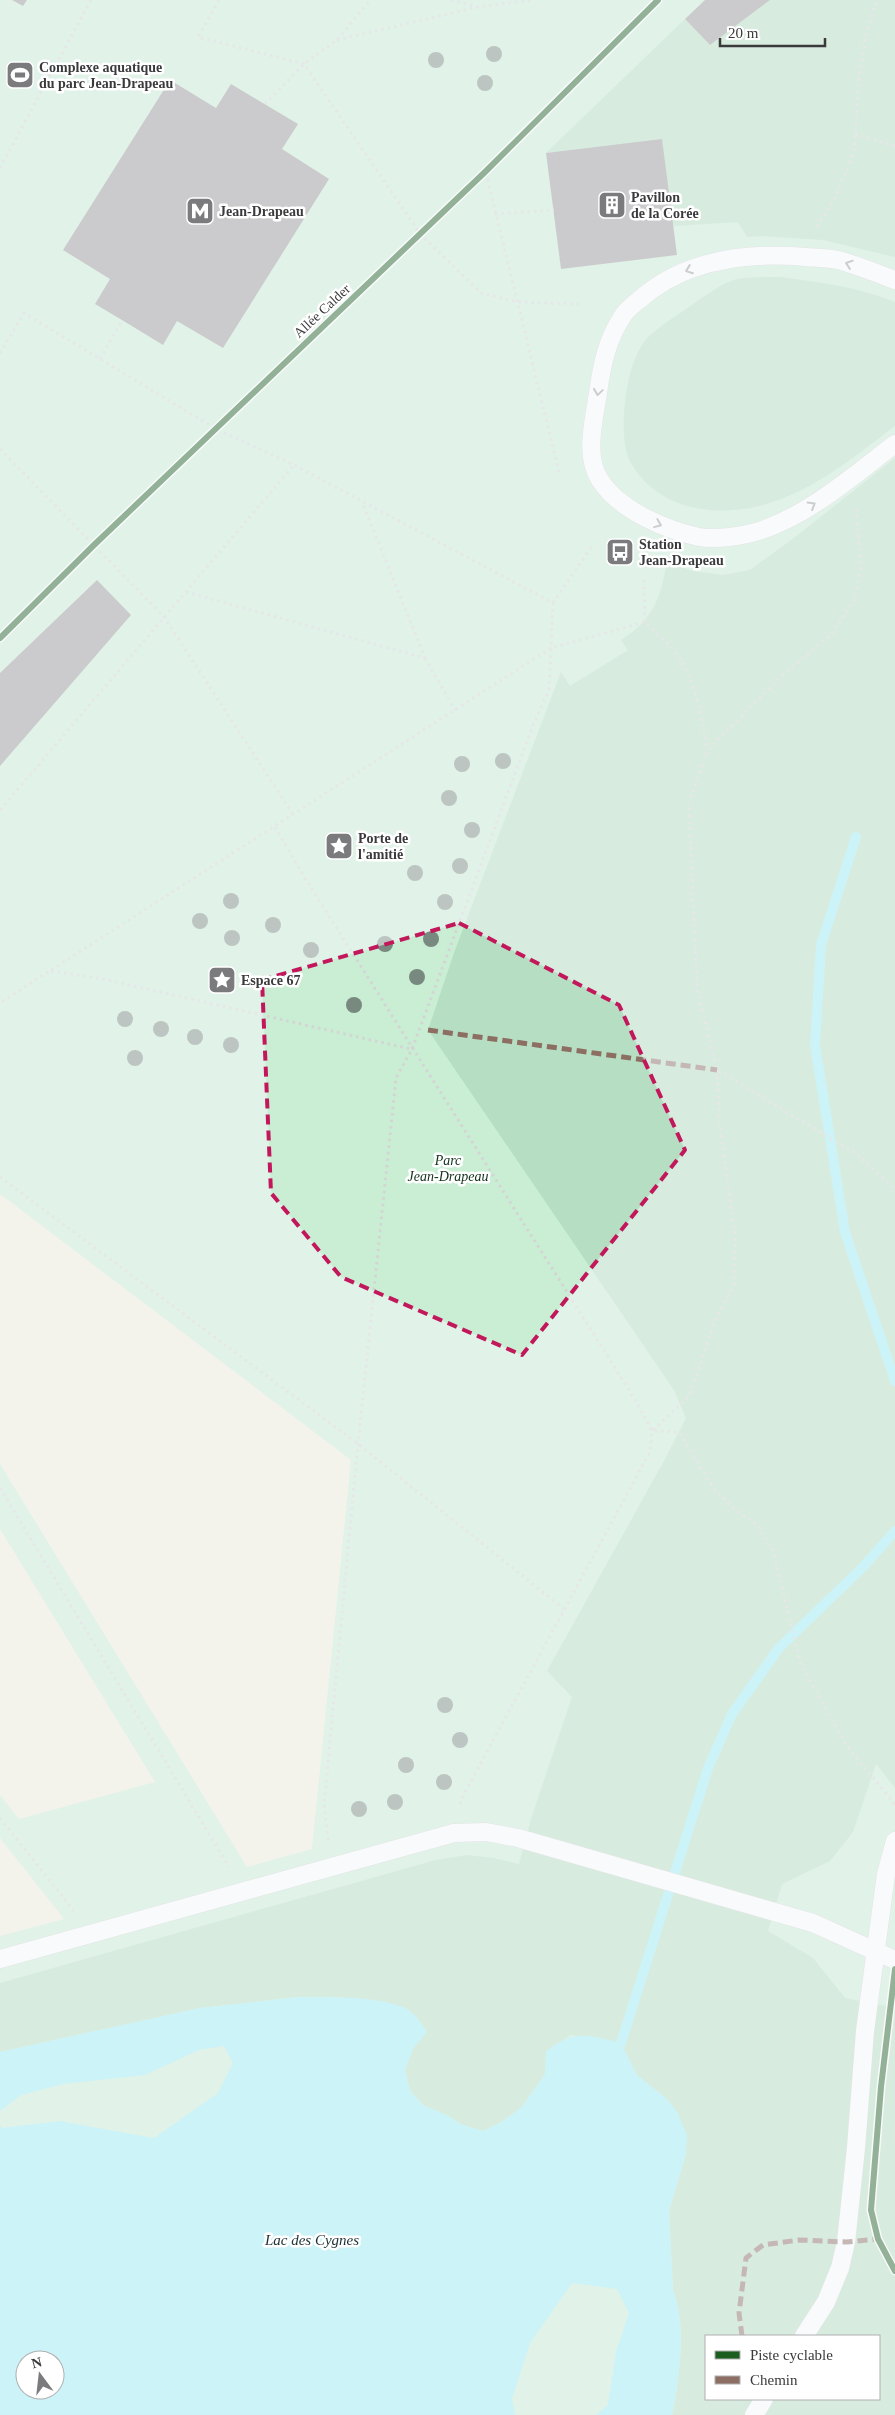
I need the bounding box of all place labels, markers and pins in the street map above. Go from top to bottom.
sports icon: Complexe aquatique du parc Jean-Drapeau [5,60,35,90]
place label: Complexe aquatique du parc Jean-Drapeau [39,60,174,91]
building icon: Pavillon de la Corée [597,190,627,220]
place label: Pavillon de la Corée [631,190,699,221]
metro station icon: Jean-Drapeau [185,196,215,226]
place label: Jean-Drapeau [219,204,304,219]
bus stop icon: Station Jean-Drapeau [605,537,635,567]
place label: Station Jean-Drapeau [639,537,724,568]
place icon: Porte de l'amitié [324,831,354,861]
place label: Porte de l'amitié [358,831,408,862]
place icon: Espace 67 [207,965,237,995]
place label: Espace 67 [241,973,301,988]

